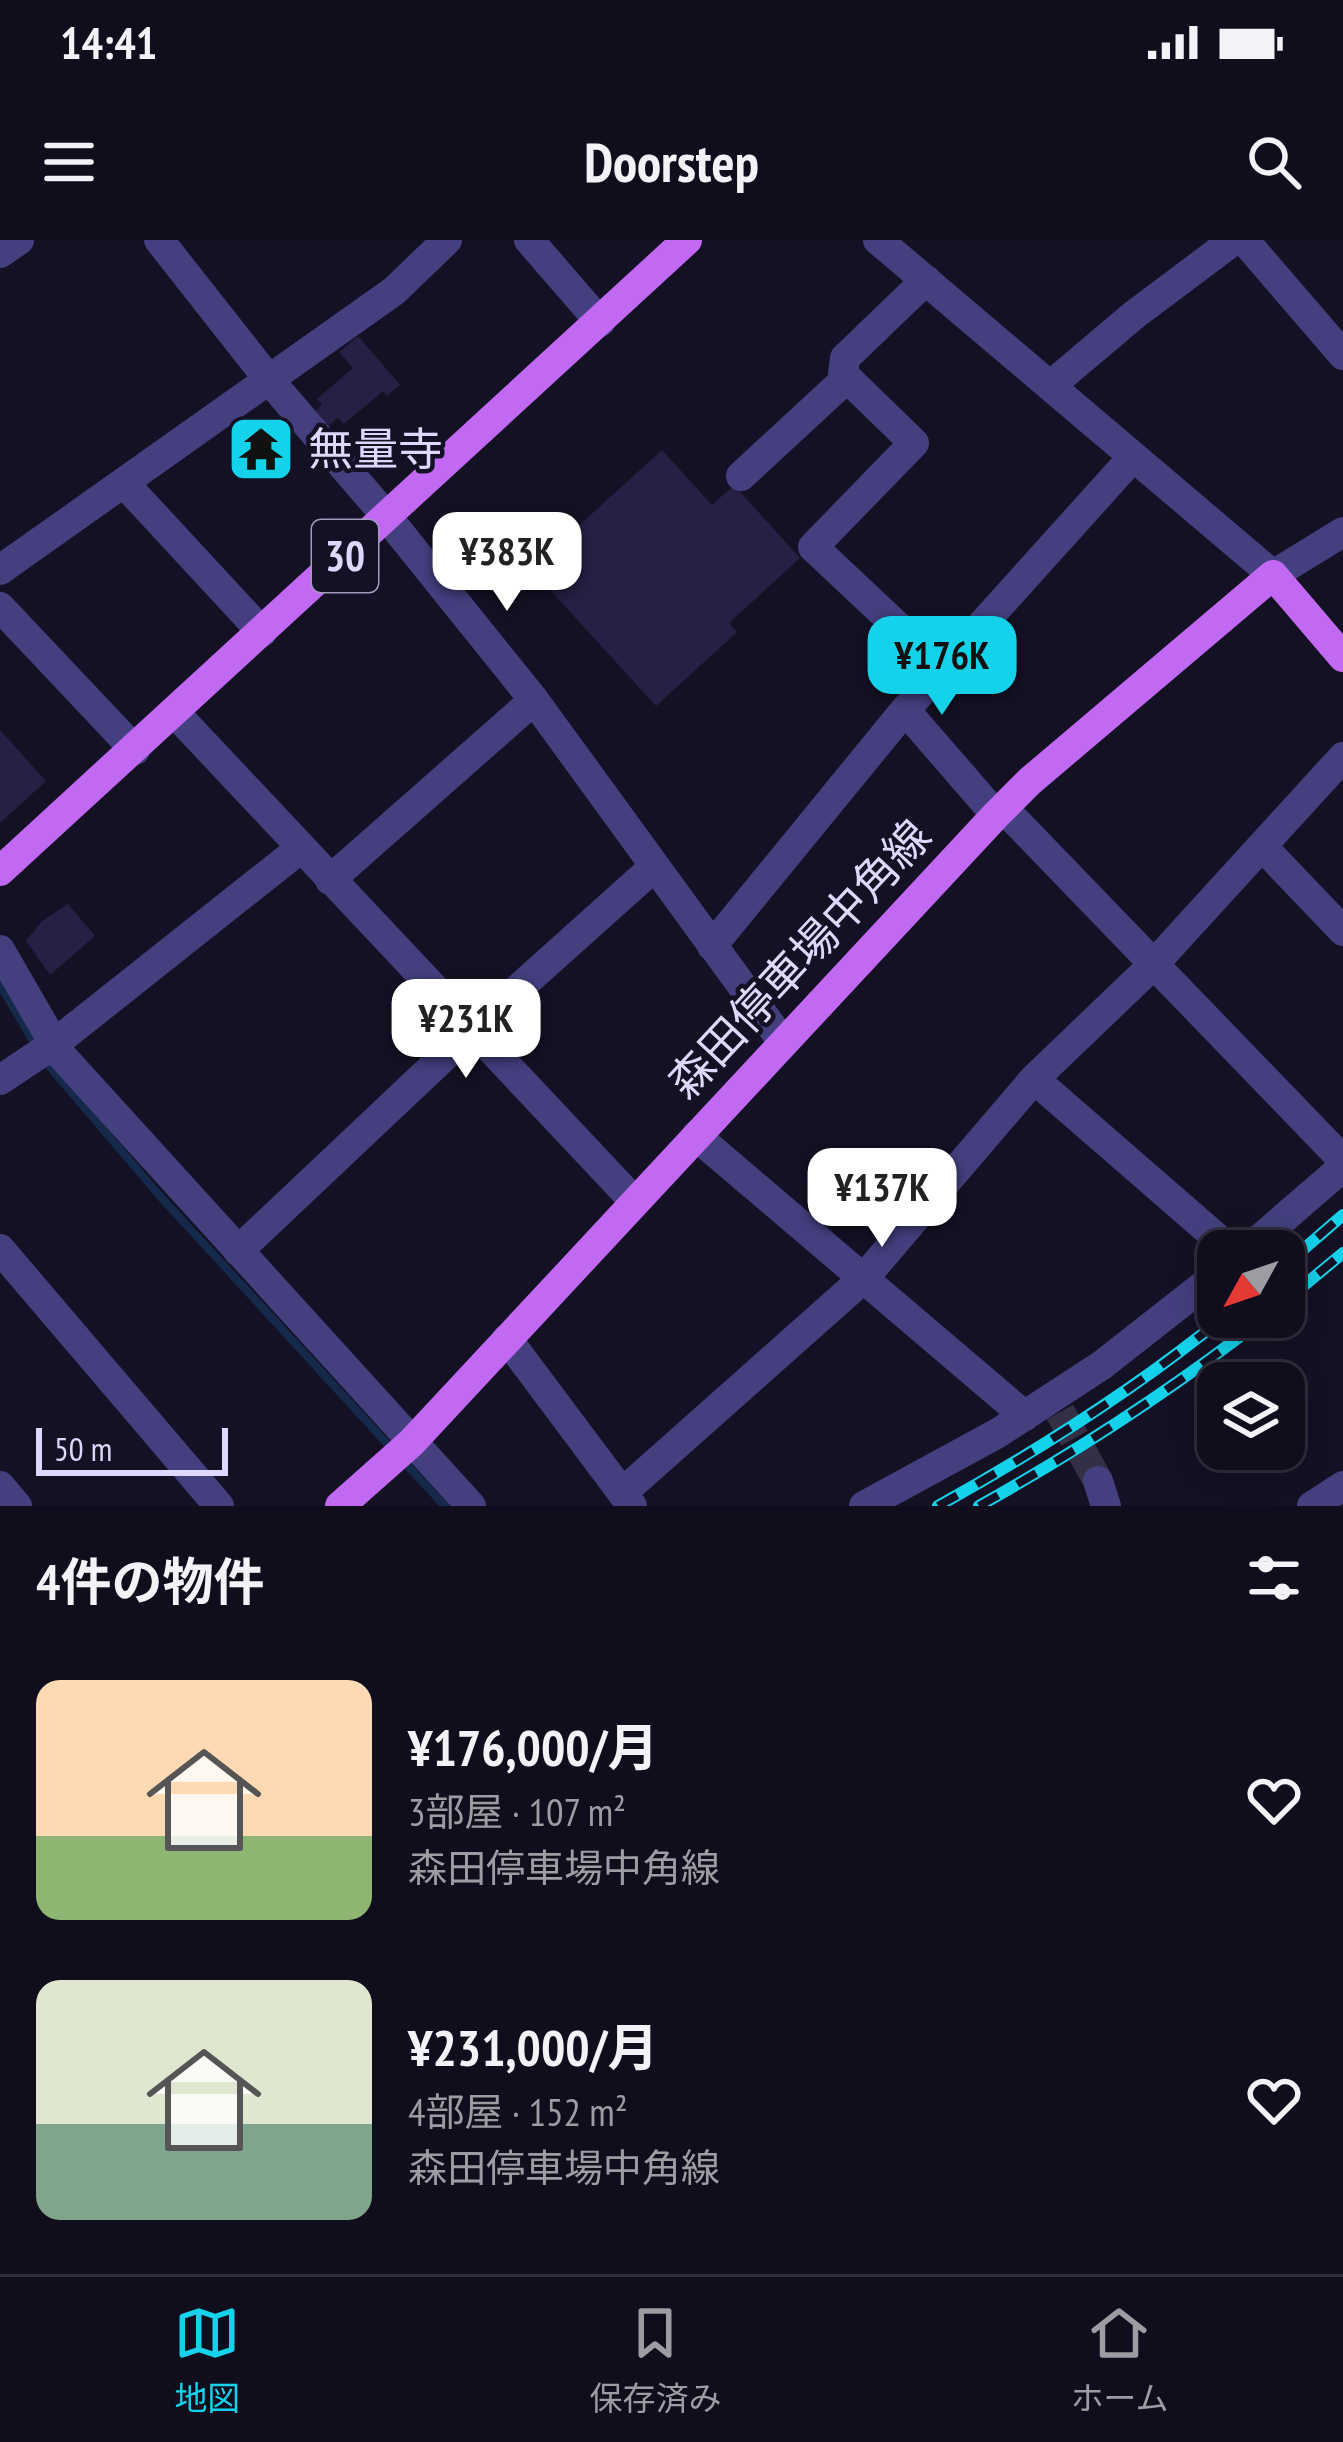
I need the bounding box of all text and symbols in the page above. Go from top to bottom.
text: 14:41 [60,13,157,71]
text: Doorstep [584,127,759,197]
icon: menu [36,129,102,195]
icon: search [1241,129,1307,195]
temple icon: 無量寺 [226,414,296,484]
place label: 無量寺 [308,419,443,477]
pin: ¥383K [423,512,591,614]
road number: 30 [312,520,378,592]
text: ¥383K [460,525,554,576]
pin: ¥176K [858,616,1026,718]
text: ¥176K [895,629,989,680]
street label: 森田停車場中角線 [654,807,942,1110]
pin: ¥231K [382,979,550,1081]
text: ¥231K [419,992,513,1043]
pin: ¥137K [798,1148,966,1250]
text: ¥137K [835,1161,929,1212]
north arrow [1197,1230,1305,1338]
map controls [1197,1230,1305,1470]
button: layers [1197,1362,1305,1470]
scale bar [36,1422,228,1475]
text: 50 m [54,1427,112,1470]
icon: filters [1241,1545,1307,1611]
text: 4件の物件 [36,1548,264,1614]
text: ¥176,000/月 [408,1714,658,1780]
icon: home [132,1728,276,1872]
icon: heart [1241,1767,1307,1833]
text: 3部屋 · 107 m² [408,1786,626,1837]
text: 森田停車場中角線 [408,1842,720,1893]
text: ¥231,000/月 [408,2014,658,2080]
icon: home [132,2028,276,2172]
icon: heart [1241,2067,1307,2133]
text: 4部屋 · 152 m² [408,2086,628,2137]
text: 森田停車場中角線 [408,2142,720,2193]
tab: 地図 [174,2300,240,2420]
tab: 保存済み [589,2300,721,2420]
tab: ホーム [1070,2300,1168,2420]

